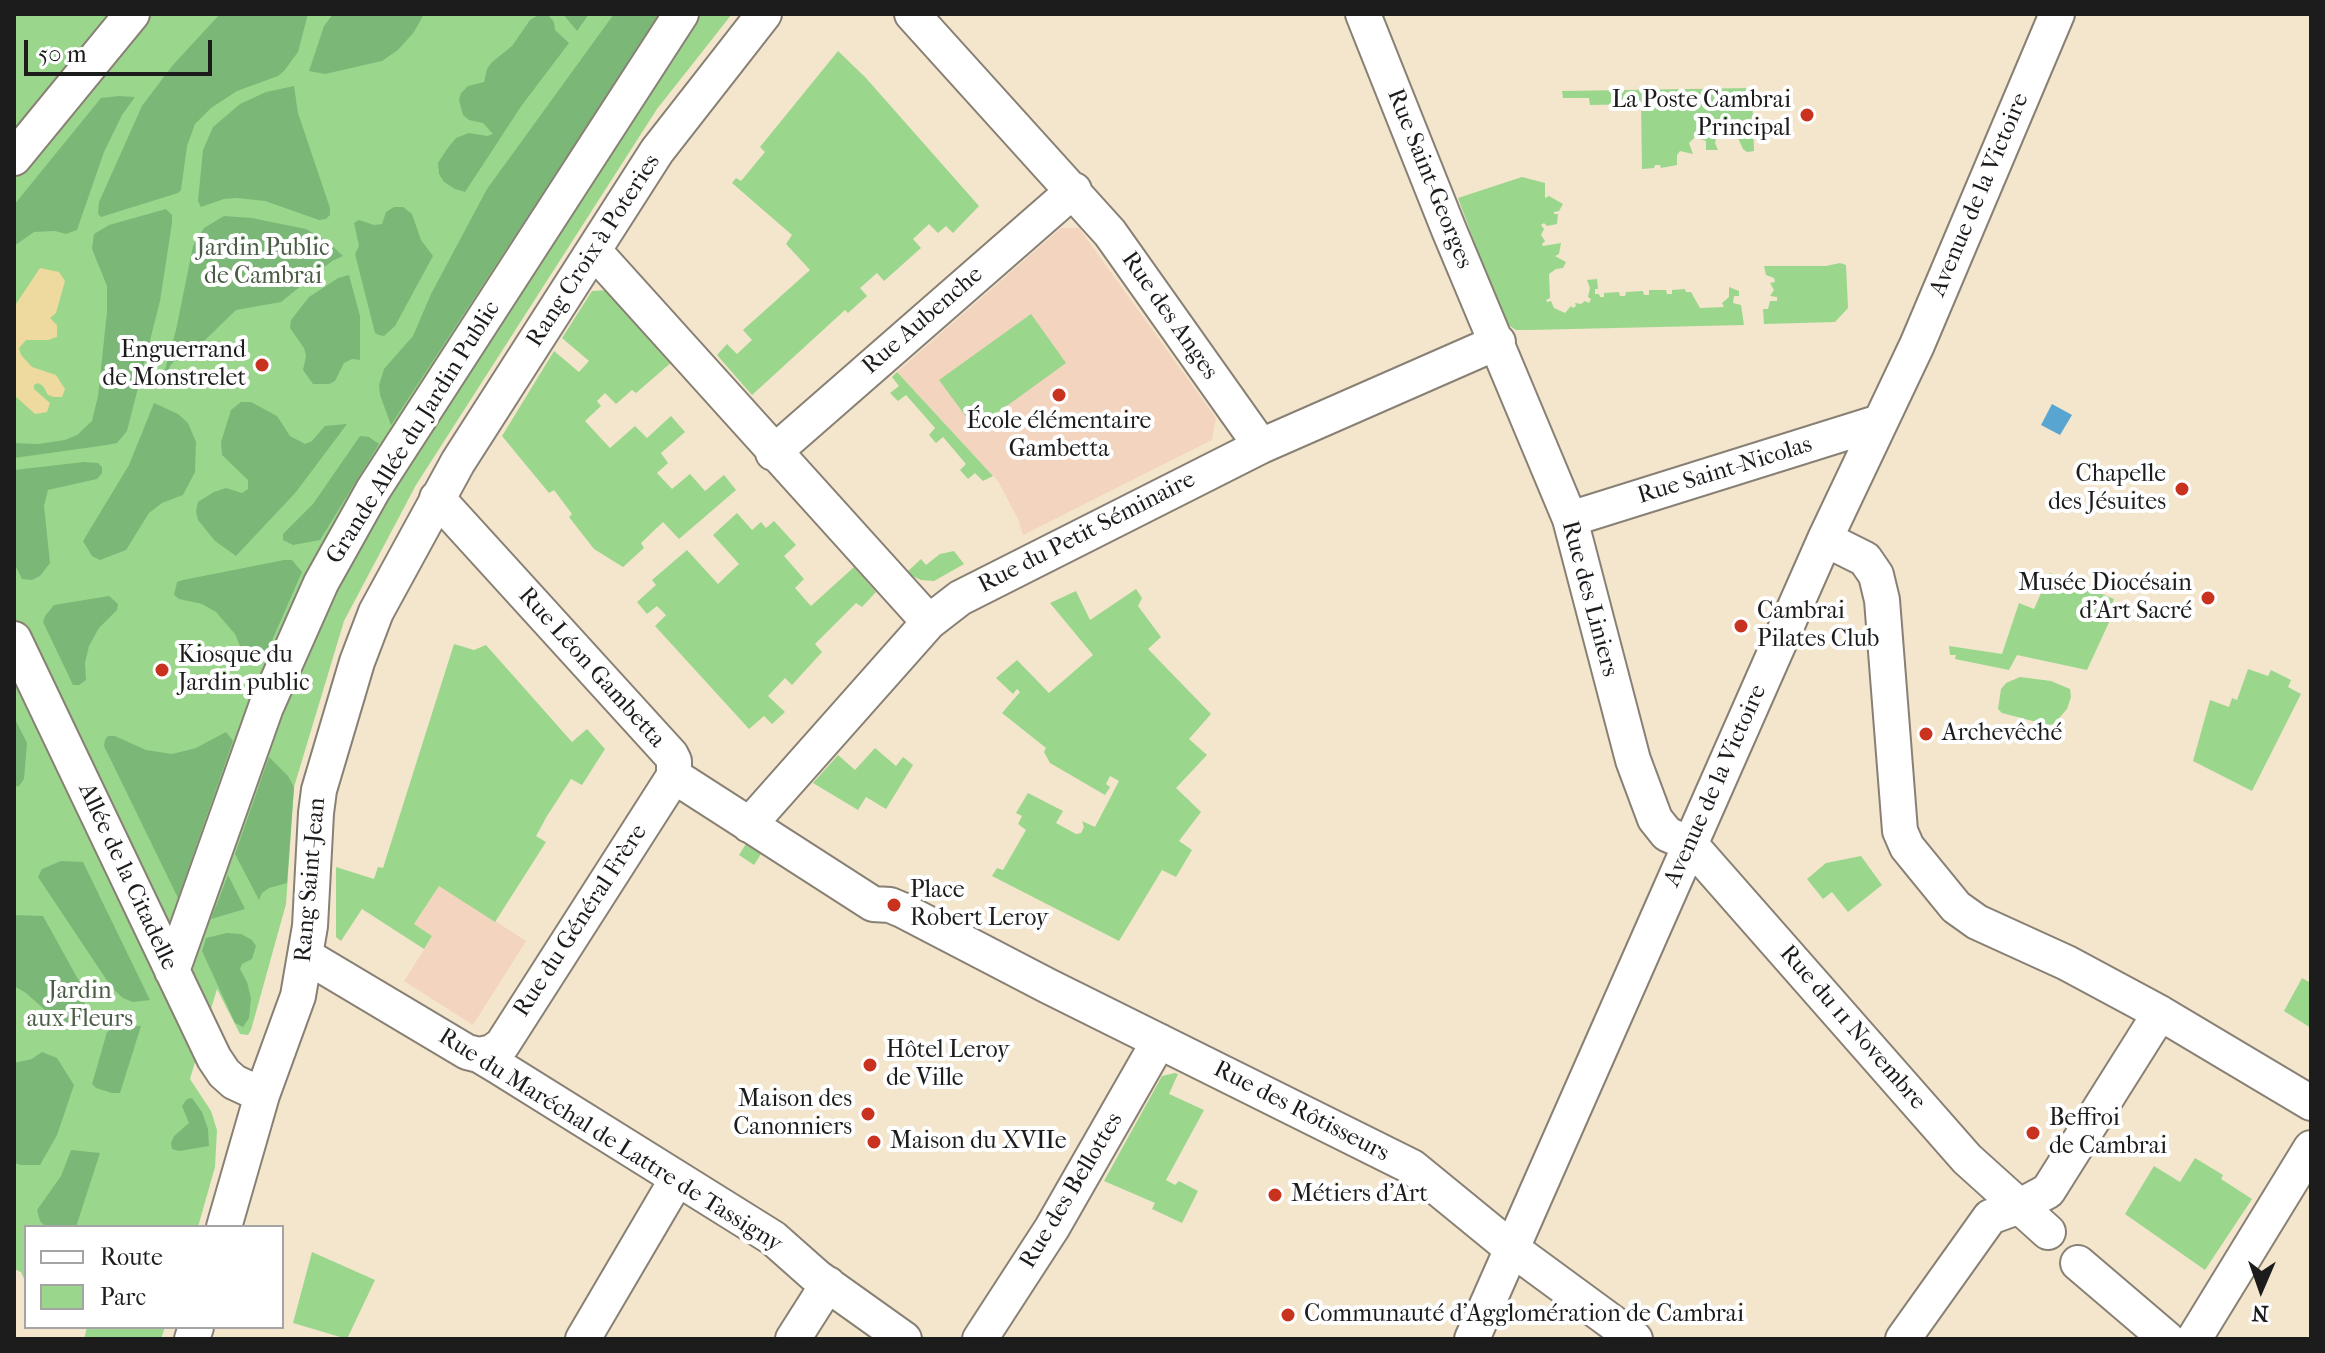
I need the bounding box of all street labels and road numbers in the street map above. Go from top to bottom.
street label: Rue Saint-Georges [1380,85,1478,273]
street label: Avenue de la Victoire [1924,89,2036,301]
street label: Rang Croix à Poteries [521,149,667,353]
street label: Rue des Anges [1114,247,1224,385]
street label: Rue Aubenche [857,261,989,381]
street label: Grande Allée du Jardin Public [321,296,507,570]
street label: Rue Saint-Nicolas [1634,431,1816,511]
street label: Rue du Petit Séminaire [974,466,1200,600]
street label: Rue des Liniers [1554,518,1624,680]
street label: Rue Léon Gambetta [511,582,671,754]
street label: Avenue de la Victoire [1658,680,1774,892]
street label: Allée de la Citadelle [71,779,183,975]
street label: Rang Saint-Jean [289,796,333,964]
street label: Rue du Général Frère [508,819,654,1023]
street label: Rue du 11 Novembre [1773,940,1931,1116]
street label: Rue du Maréchal de Lattre de Tassigny [433,1023,787,1259]
street label: Rue des Rôtisseurs [1208,1055,1394,1169]
street label: Rue des Bellottes [1014,1108,1130,1274]

